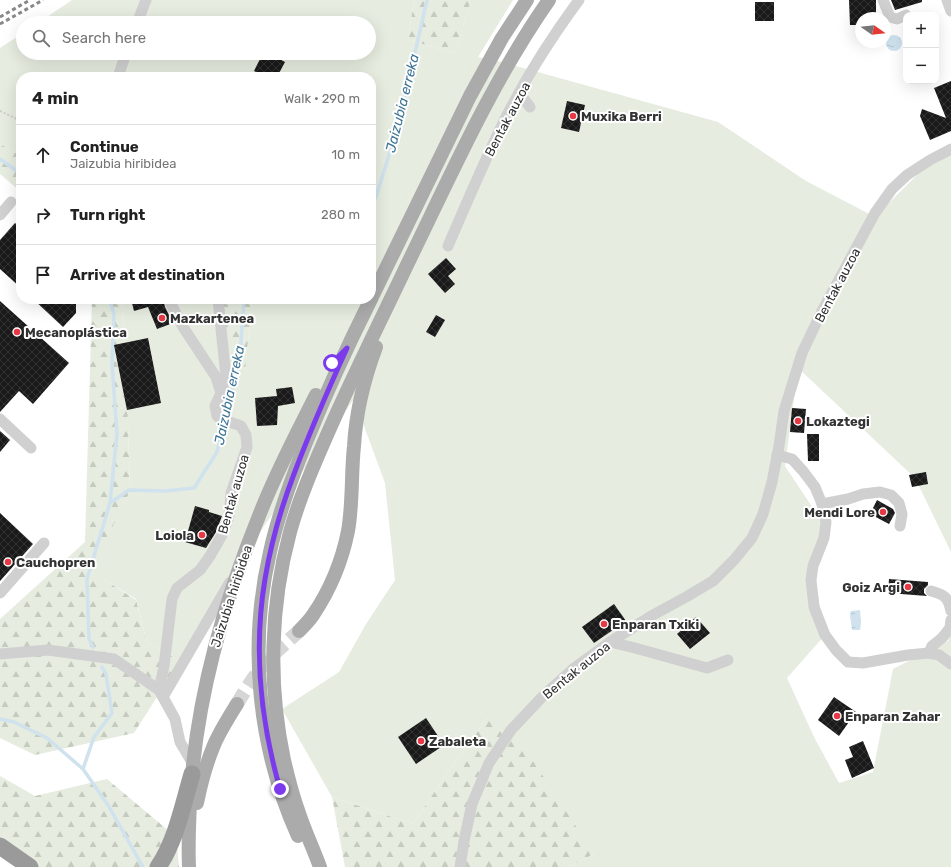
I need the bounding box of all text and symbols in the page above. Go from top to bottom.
north arrow [855,12,891,48]
map controls [903,12,939,84]
button: + [903,12,939,48]
search box [16,16,376,60]
icon: search [30,27,52,49]
text: Search here [62,29,146,47]
button: − [903,48,939,84]
water label: Jaizubia erreka [382,52,423,154]
street label: Bentak auzoa [482,80,533,159]
text: 4 min [32,88,79,108]
text: Walk · 290 m [284,91,360,106]
place label: Muxika Berri [581,109,662,124]
marker: Muxika Berri [568,111,578,121]
text: Continue [70,138,139,156]
icon: ahead [32,144,54,166]
text: 10 m [331,147,360,162]
text: Jaizubia hiribidea [70,156,176,171]
icon: right [32,204,54,226]
text: Turn right [70,206,145,224]
text: 280 m [321,207,360,222]
street label: Bentak auzoa [812,246,863,325]
icon: arrive [32,264,54,286]
text: Arrive at destination [70,266,225,284]
place label: Mazkartenea [170,311,254,326]
marker: Mazkartenea [157,313,167,323]
place label: Mecanoplástica [25,325,127,340]
marker: Mecanoplástica [12,327,22,337]
water label: Jaizubia erreka [211,344,248,446]
route start [323,354,341,372]
place label: Lokaztegi [806,414,870,429]
marker: Lokaztegi [793,416,803,426]
street label: Bentak auzoa [215,453,252,536]
place label: Mendi Lore [804,505,875,520]
marker: Mendi Lore [878,507,888,517]
place label: Loiola [155,528,194,543]
marker: Loiola [197,530,207,540]
street label: Jaizubia hiribidea [208,543,255,649]
place label: Cauchopren [16,555,95,570]
marker: Cauchopren [3,557,13,567]
place label: Goiz Argi [842,580,900,595]
marker: Goiz Argi [903,582,913,592]
place label: Enparan Txiki [612,617,699,632]
marker: Enparan Txiki [599,619,609,629]
street label: Bentak auzoa [540,639,613,702]
place label: Enparan Zahar [845,709,940,724]
marker: Enparan Zahar [832,711,842,721]
place label: Zabaleta [429,734,486,749]
marker: Zabaleta [416,736,426,746]
route end [271,780,289,798]

